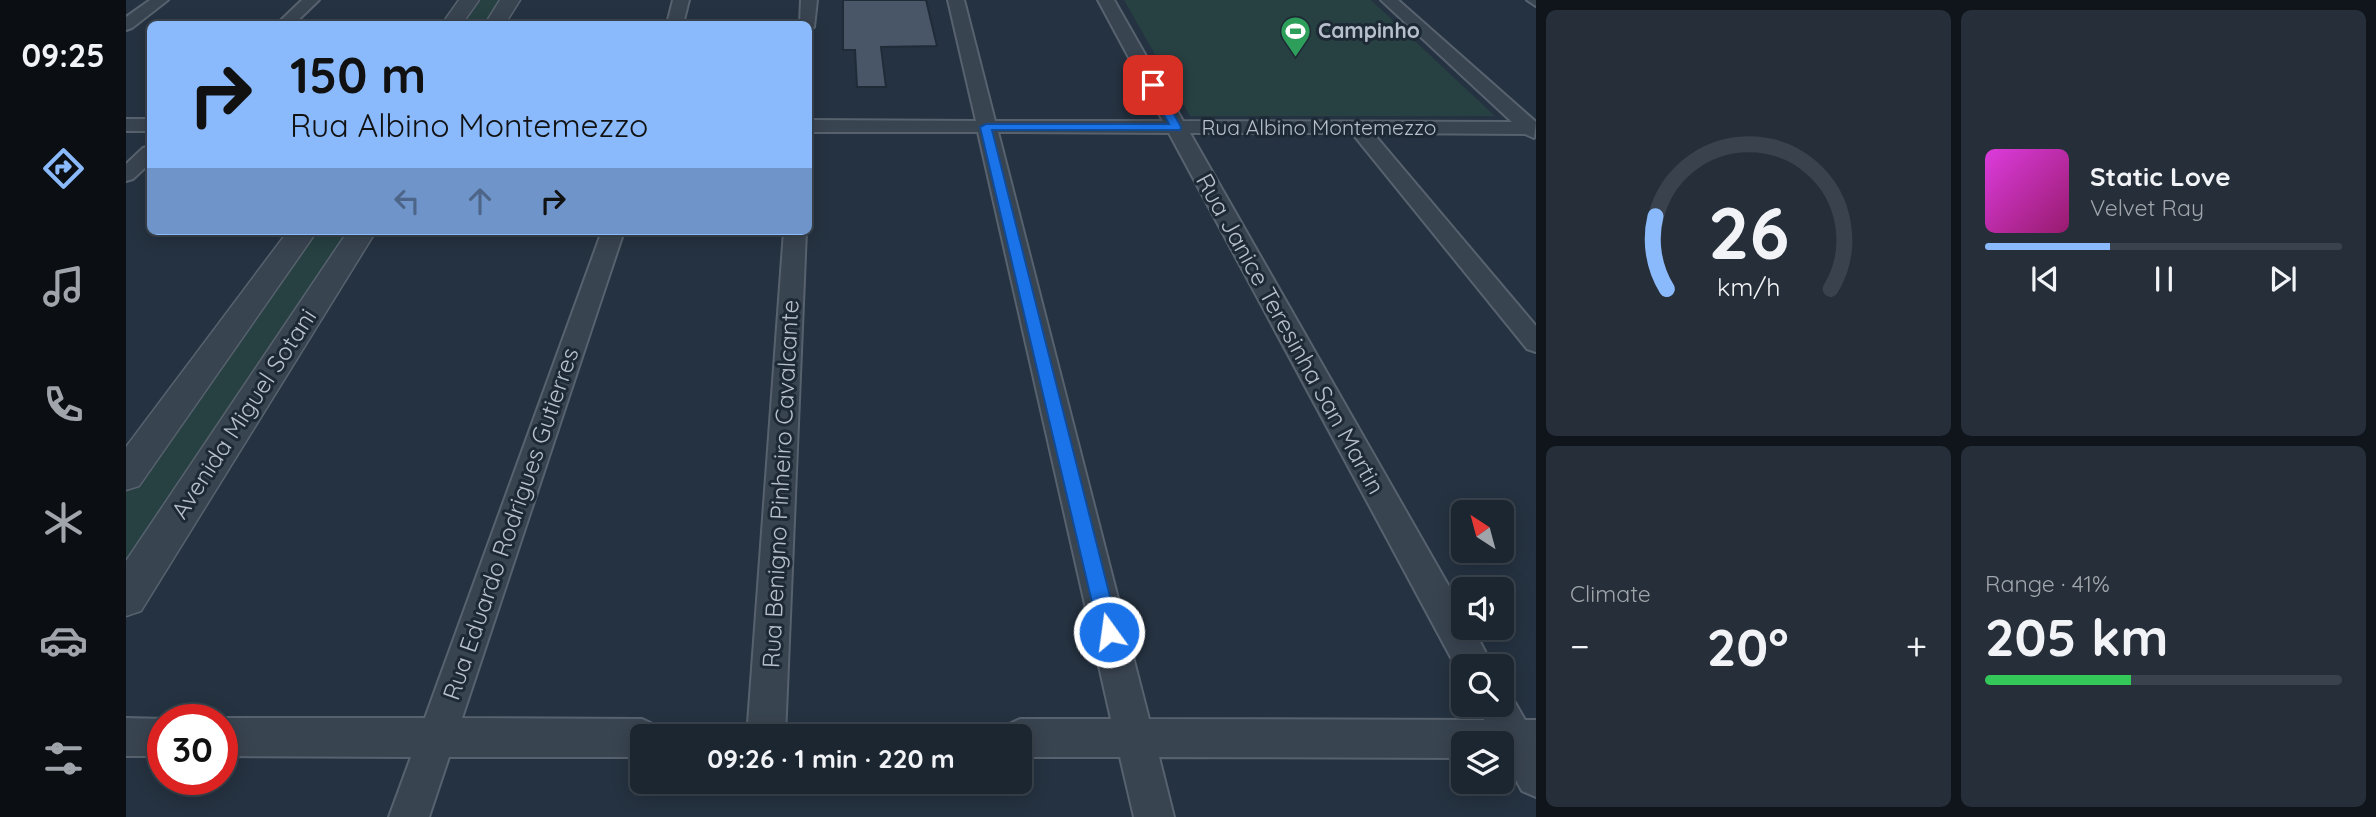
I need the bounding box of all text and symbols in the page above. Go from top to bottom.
sports icon: Campinho [1278,14,1312,58]
place label: Campinho [1318,17,1420,43]
text: 09:25 [21,35,105,75]
text: 150 m [290,44,426,105]
icon: right [175,49,266,140]
pin [1123,55,1183,115]
icon: arrive [1134,66,1172,104]
text: Rua Albino Montemezzo [290,105,648,145]
street label: Rua Albino Montemezzo [1201,114,1437,140]
icon: directions [39,144,88,193]
text: Static Love [2090,160,2231,193]
street label: Rua Janice Teresinha San Martin [1190,168,1392,499]
icon: left [388,182,426,220]
icon: ahead [461,182,499,220]
icon: right [534,182,572,220]
text: 26 [1708,187,1789,278]
text: Velvet Ray [2090,193,2204,222]
icon: previous [2026,260,2064,298]
icon: pause [2145,260,2183,298]
icon: next [2264,260,2302,298]
icon: music [39,262,88,311]
text: km/h [1717,271,1780,302]
street label: Rua Benigno Pinheiro Cavalcante [755,299,805,669]
street label: Avenida Miguel Sotani [164,303,322,524]
street label: Rua Eduardo Rodrigues Gutierres [436,344,585,704]
icon: phone [39,380,88,429]
icon: climate [39,498,88,547]
north arrow [1451,500,1514,564]
map controls [1451,500,1514,794]
text: Range · 41% [1985,569,2110,598]
button: sound [1451,577,1514,640]
text: Climate [1570,579,1651,608]
position arrow [1072,595,1146,669]
text: 205 km [1985,604,2169,669]
text: 20° [1707,614,1789,679]
icon: car [39,616,88,665]
text: − [1570,622,1590,670]
text: + [1906,622,1927,670]
button: search [1451,654,1514,717]
speed limit sign: 30 [147,704,238,795]
button: layers [1451,731,1514,794]
icon: filters [39,734,88,783]
text: 09:26 · 1 min · 220 m [707,742,955,775]

